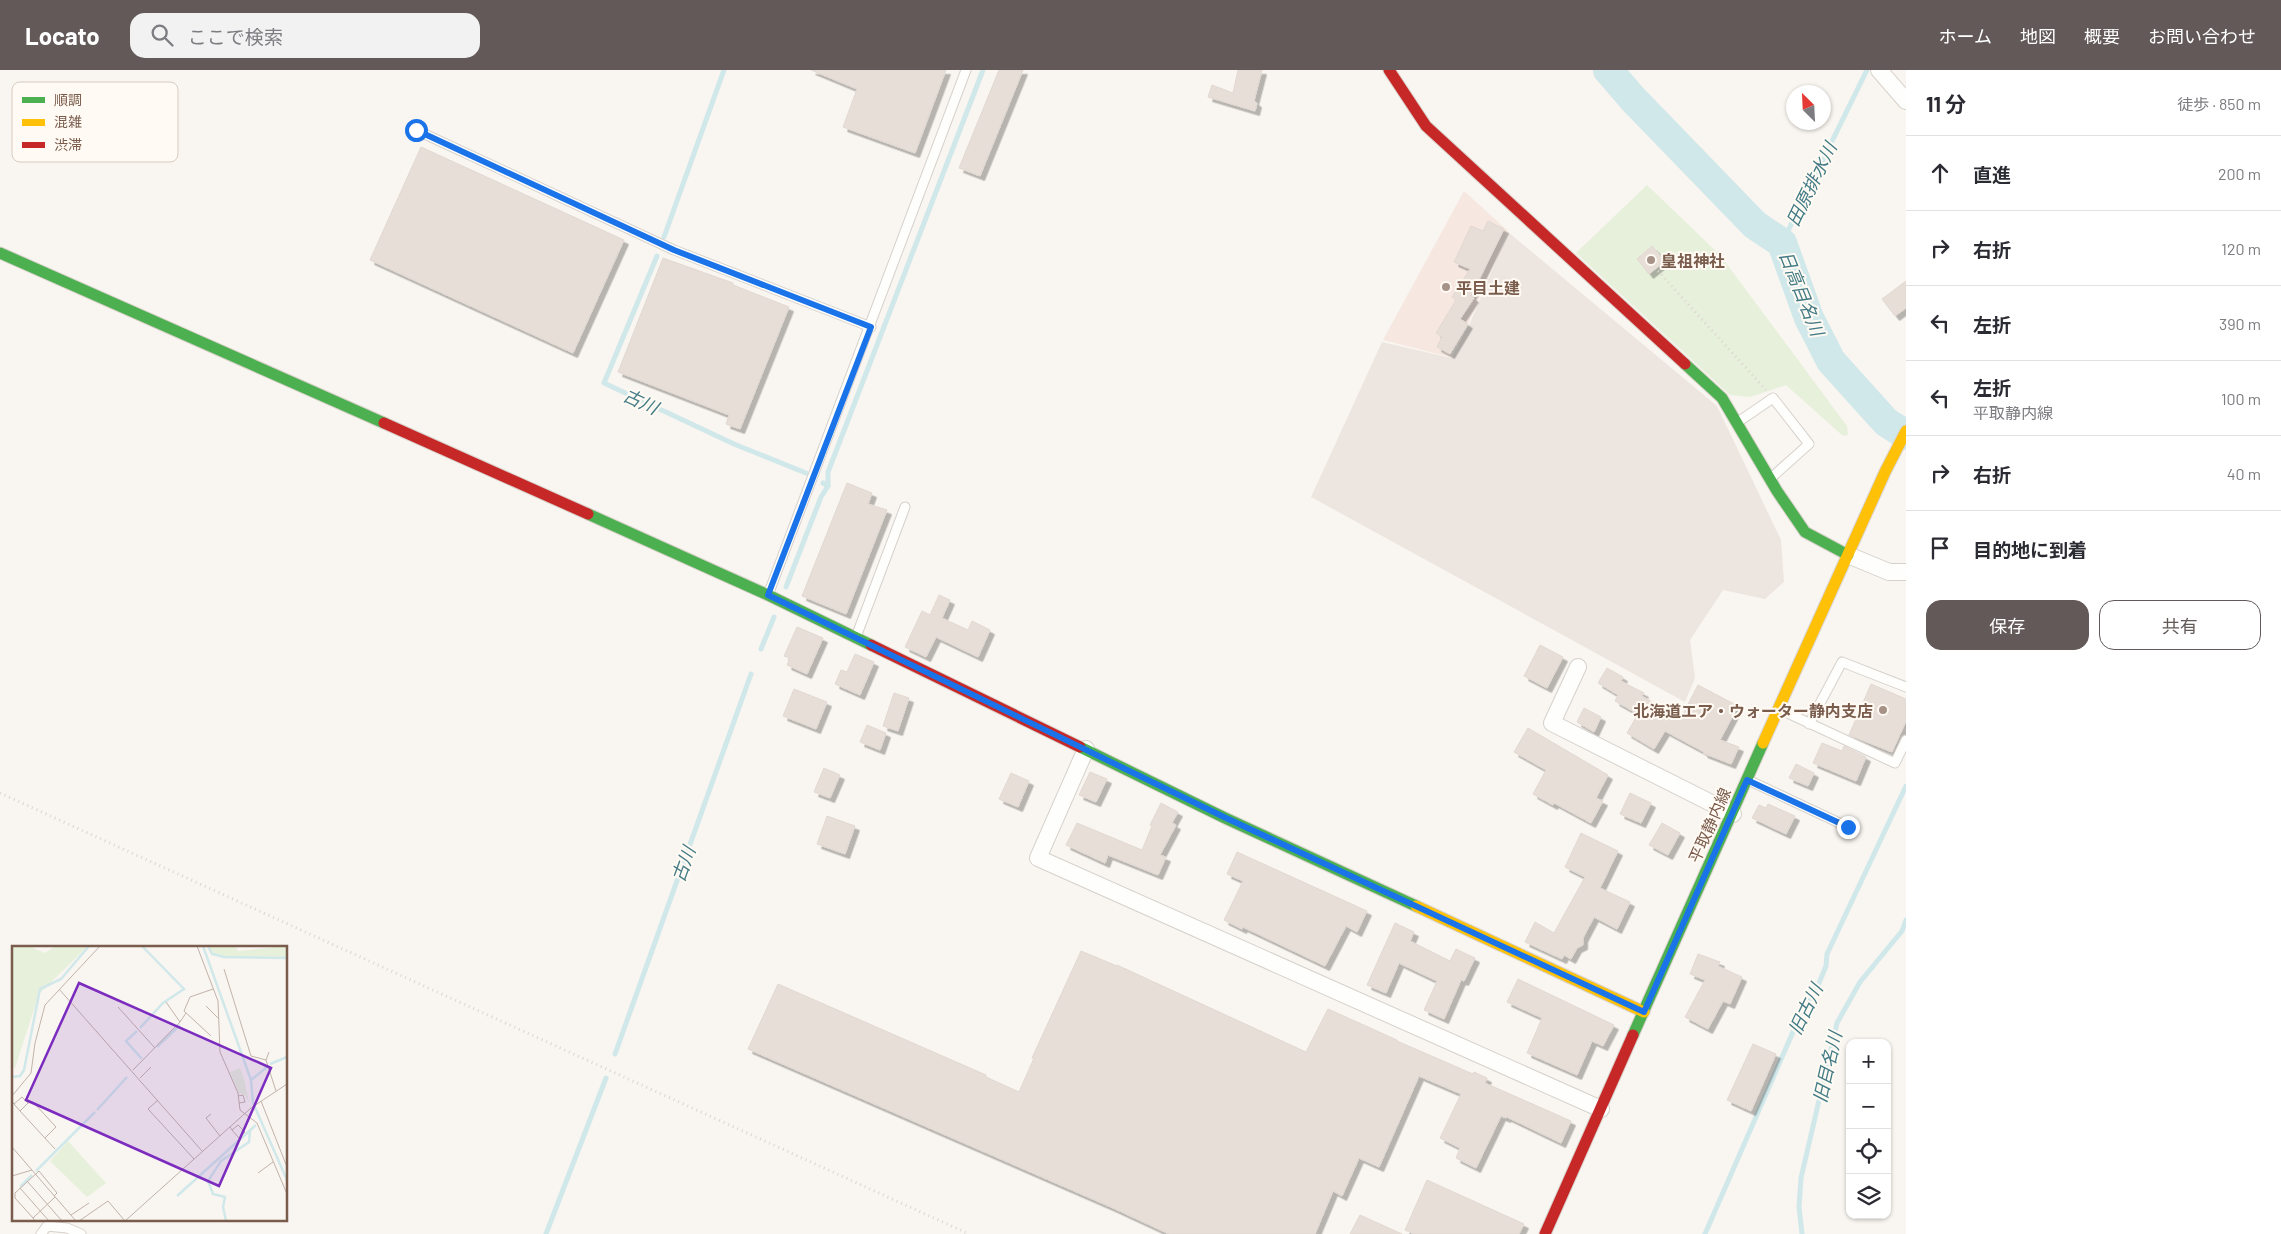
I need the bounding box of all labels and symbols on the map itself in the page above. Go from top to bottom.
legend [12,82,178,162]
north arrow [1786,85,1831,130]
text: 順調 [54,91,82,108]
text: 混雑 [54,113,82,130]
route start [405,119,428,142]
text: 渋滞 [54,136,82,153]
water label: 田原排水川 [1781,137,1841,229]
water label: 日高目名川 [1775,247,1830,341]
place label: 皇祖神社 [1661,251,1725,270]
marker: 皇祖神社 [1645,254,1657,266]
place label: 平目土建 [1456,278,1520,297]
marker: 平目土建 [1440,281,1452,293]
water label: 古川 [620,383,664,419]
place label: 北海道エア・ウォーター静内支店 [1633,701,1873,720]
marker: 北海道エア・ウォーター静内支店 [1877,704,1889,716]
street label: 平取静内線 [1684,785,1734,865]
route end [1837,816,1860,839]
water label: 古川 [667,841,700,885]
inset map [12,946,288,1222]
water label: 旧古川 [1783,978,1828,1038]
water label: 旧目名川 [1808,1027,1846,1105]

